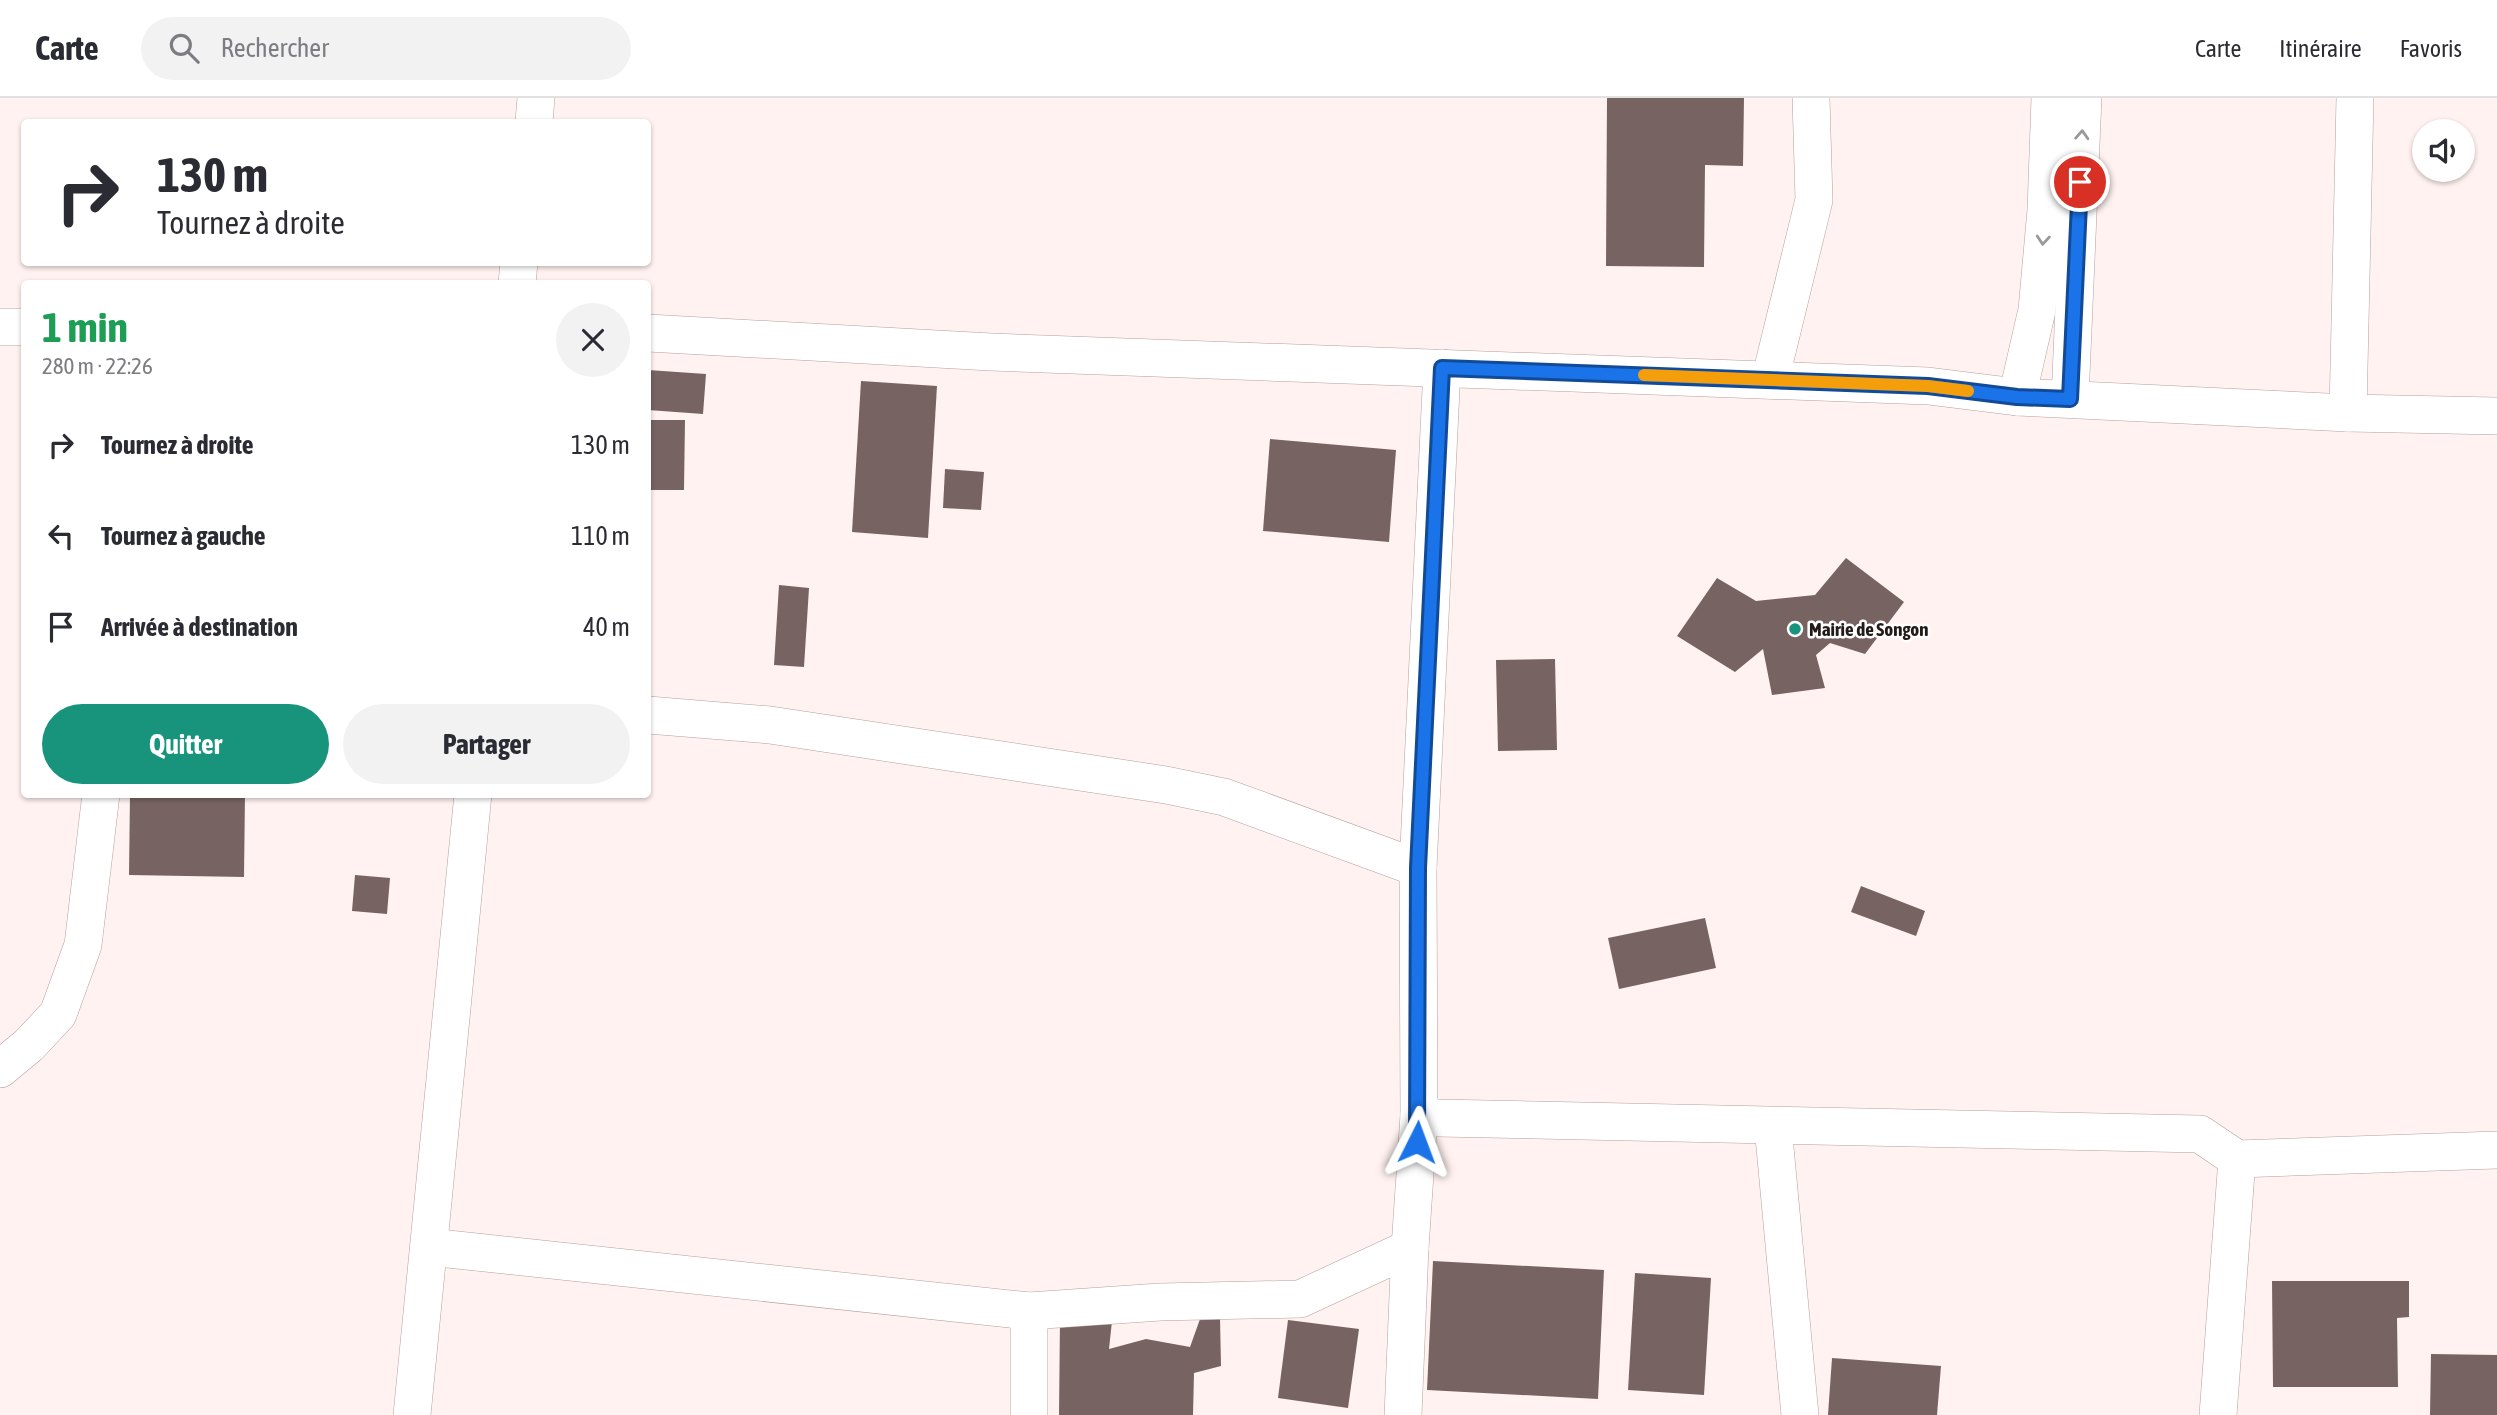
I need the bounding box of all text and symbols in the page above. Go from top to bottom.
search box [141,17,631,80]
text: Carte [35,29,99,67]
icon: search [165,29,203,67]
text: Rechercher [221,33,329,63]
text: Carte [2195,35,2241,62]
text: Itinéraire [2279,35,2362,62]
text: Favoris [2400,35,2462,62]
map controls [2412,119,2475,182]
button: sound [2412,119,2475,182]
one-way arrow [2074,129,2089,140]
text: 130 m [157,146,268,202]
icon: right [42,147,133,238]
pin [2050,152,2110,212]
icon: arrive [2061,163,2099,201]
text: Tournez à droite [157,204,345,241]
one-way arrow [2036,234,2051,245]
text: 1 min [42,303,128,351]
button: close [556,303,630,377]
text: 280 m · 22:26 [42,353,153,379]
icon: right [42,426,80,464]
text: Tournez à droite [101,430,254,460]
text: 130 m [571,430,630,460]
icon: left [42,517,80,555]
text: Tournez à gauche [101,521,266,551]
text: 110 m [571,521,630,551]
icon: arrive [42,608,80,646]
text: Arrivée à destination [101,612,298,642]
text: 40 m [583,612,630,642]
place label: Mairie de Songon [1809,618,1928,640]
marker: Mairie de Songon [1787,621,1803,637]
button: Quitter [42,704,329,784]
button: Partager [343,704,630,784]
position arrow [1380,1105,1454,1179]

